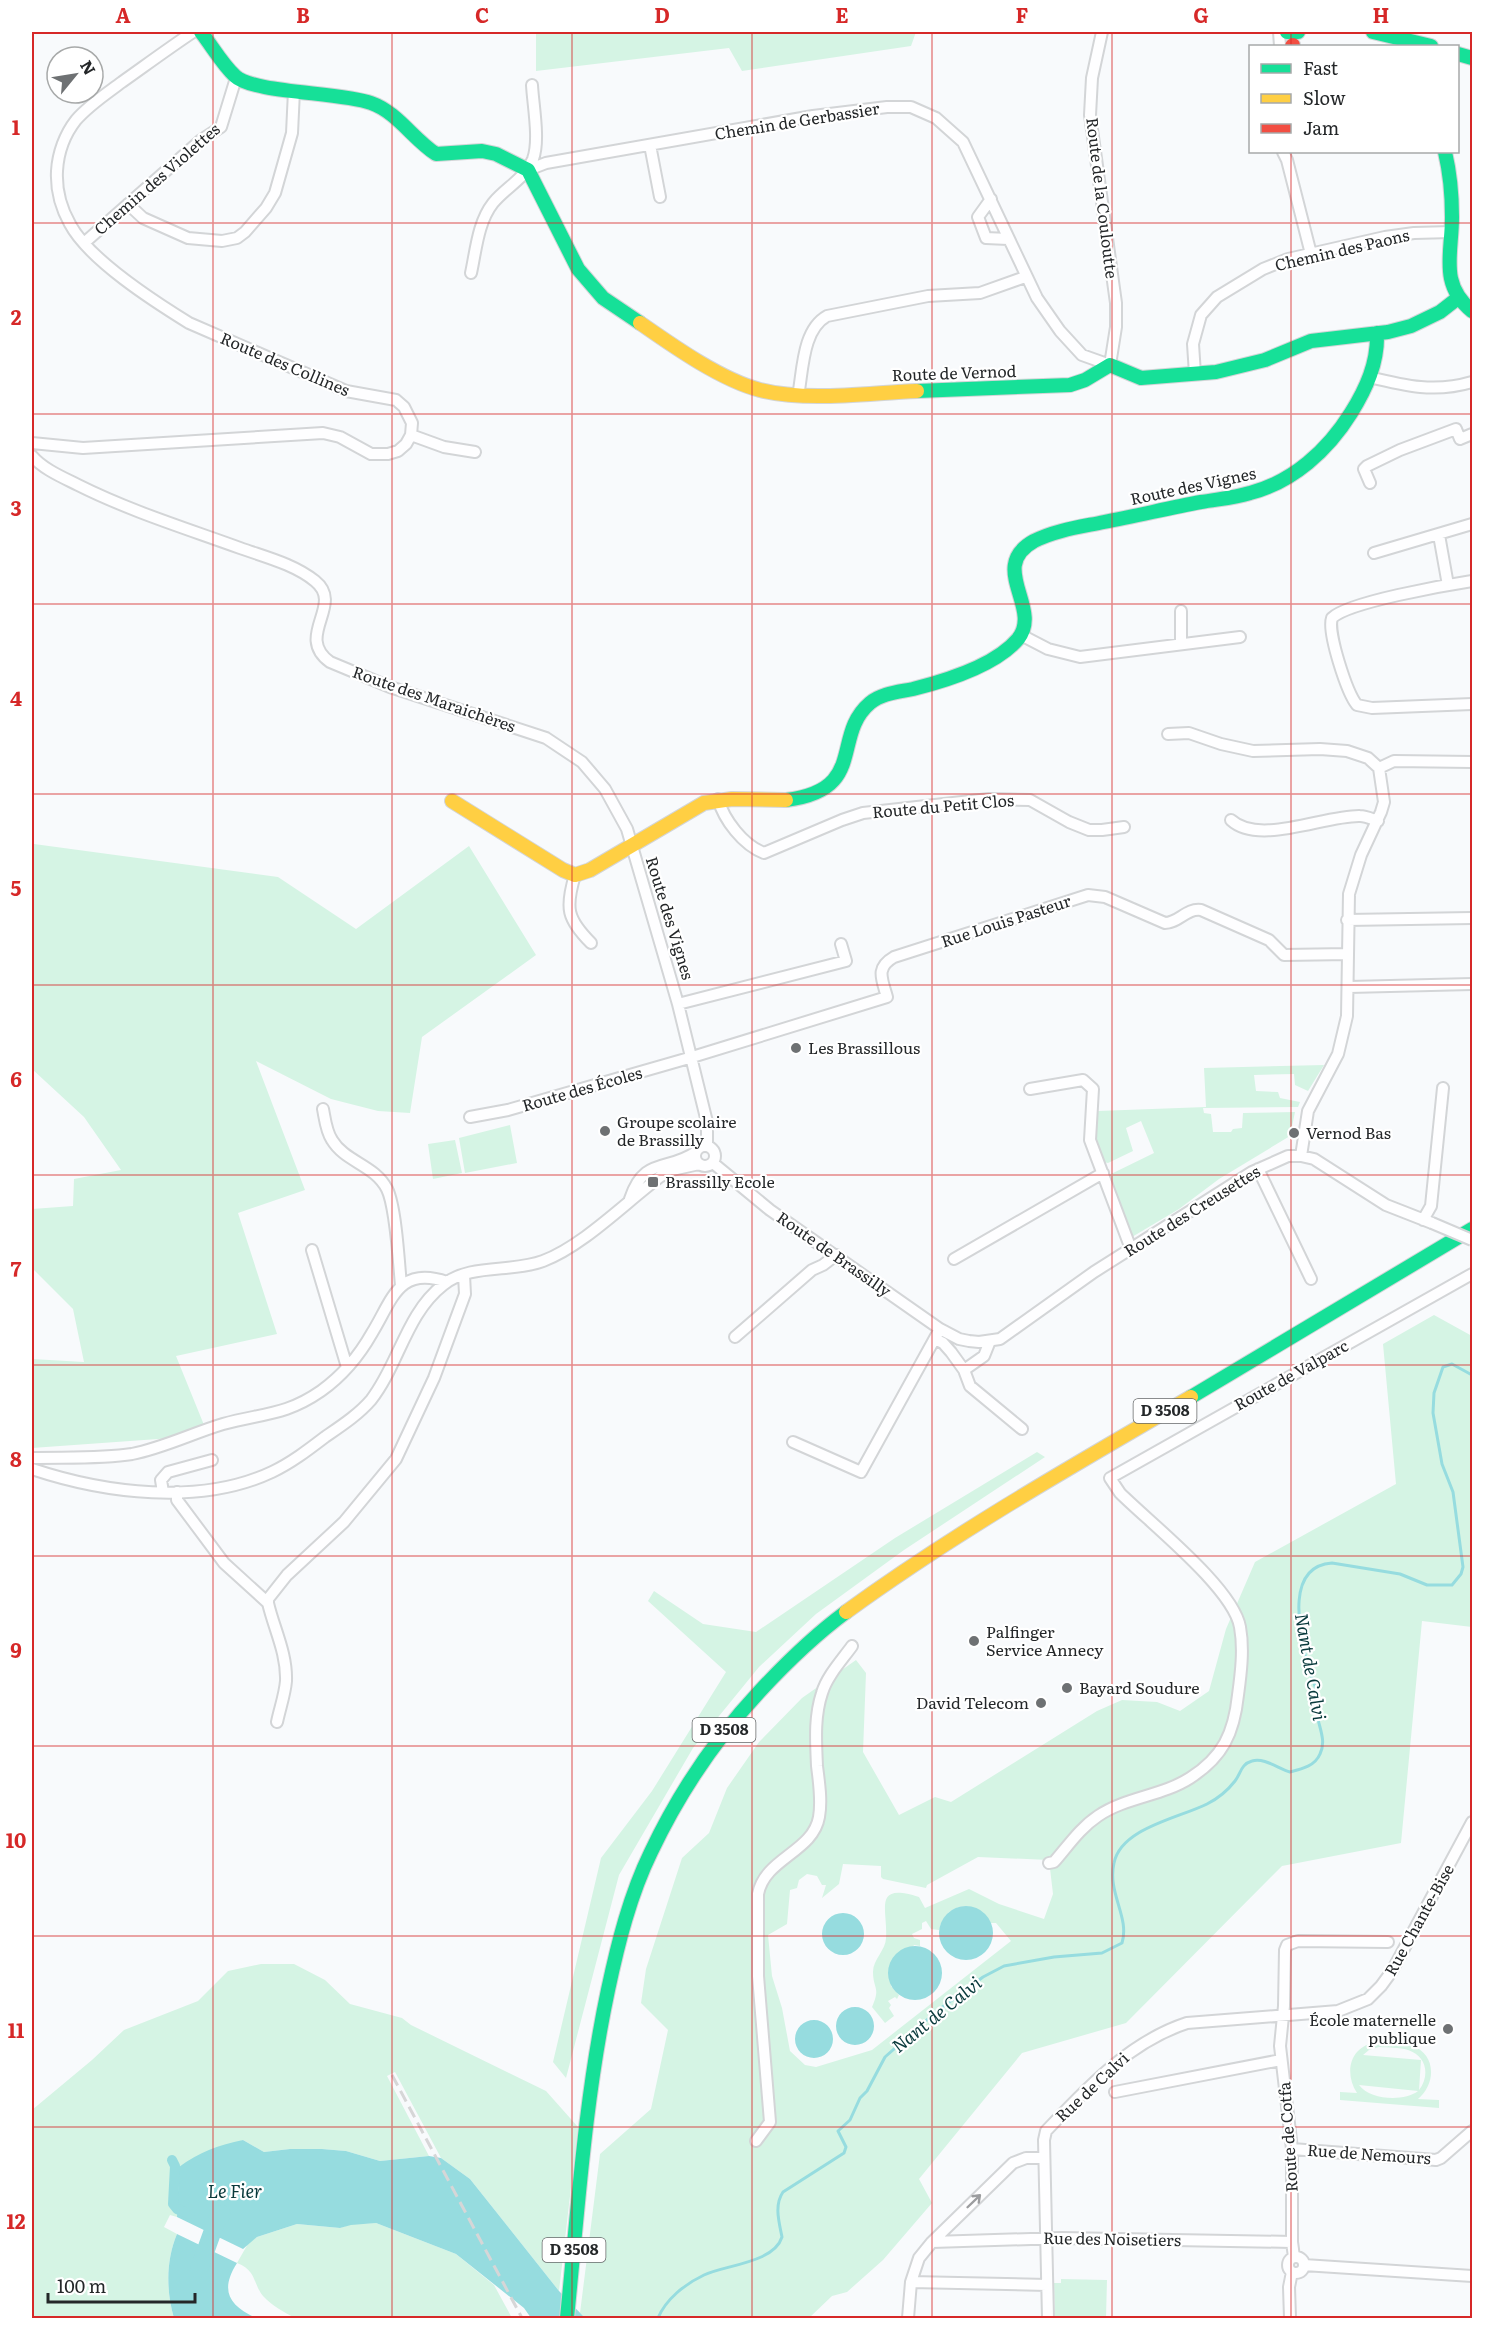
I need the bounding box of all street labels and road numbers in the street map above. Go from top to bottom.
street label: Chemin de Gerbassier [713,95,881,145]
street label: Route de la Couloutte [1081,116,1125,280]
street label: Chemin des Violettes [88,117,225,240]
street label: Chemin des Paons [1272,222,1411,276]
street label: Route des Collines [217,325,354,401]
street label: Route de Vernod [891,358,1017,386]
street label: Route des Vignes [1128,460,1258,510]
street label: Route des Maraichères [350,659,519,737]
street label: Route du Petit Clos [871,787,1015,823]
street label: Route des Vignes [641,853,701,982]
street label: Rue Louis Pasteur [938,888,1074,952]
street label: Route des Écoles [519,1059,645,1117]
street label: Route des Creusettes [1119,1159,1264,1262]
street label: Route de Brassilly [772,1205,897,1302]
street label: Route de Valparc [1229,1333,1352,1416]
road number: D 3508 [1134,1399,1196,1423]
road number: D 3508 [692,1718,756,1742]
street label: Rue Chante-Bise [1377,1859,1459,1980]
street label: Rue de Calvi [1049,2046,1133,2127]
street label: Route de Cotfa [1271,2081,1303,2193]
street label: Rue de Nemours [1306,2137,1432,2169]
street label: Rue des Noisetiers [1043,2225,1181,2251]
road number: D 3508 [542,2238,606,2262]

